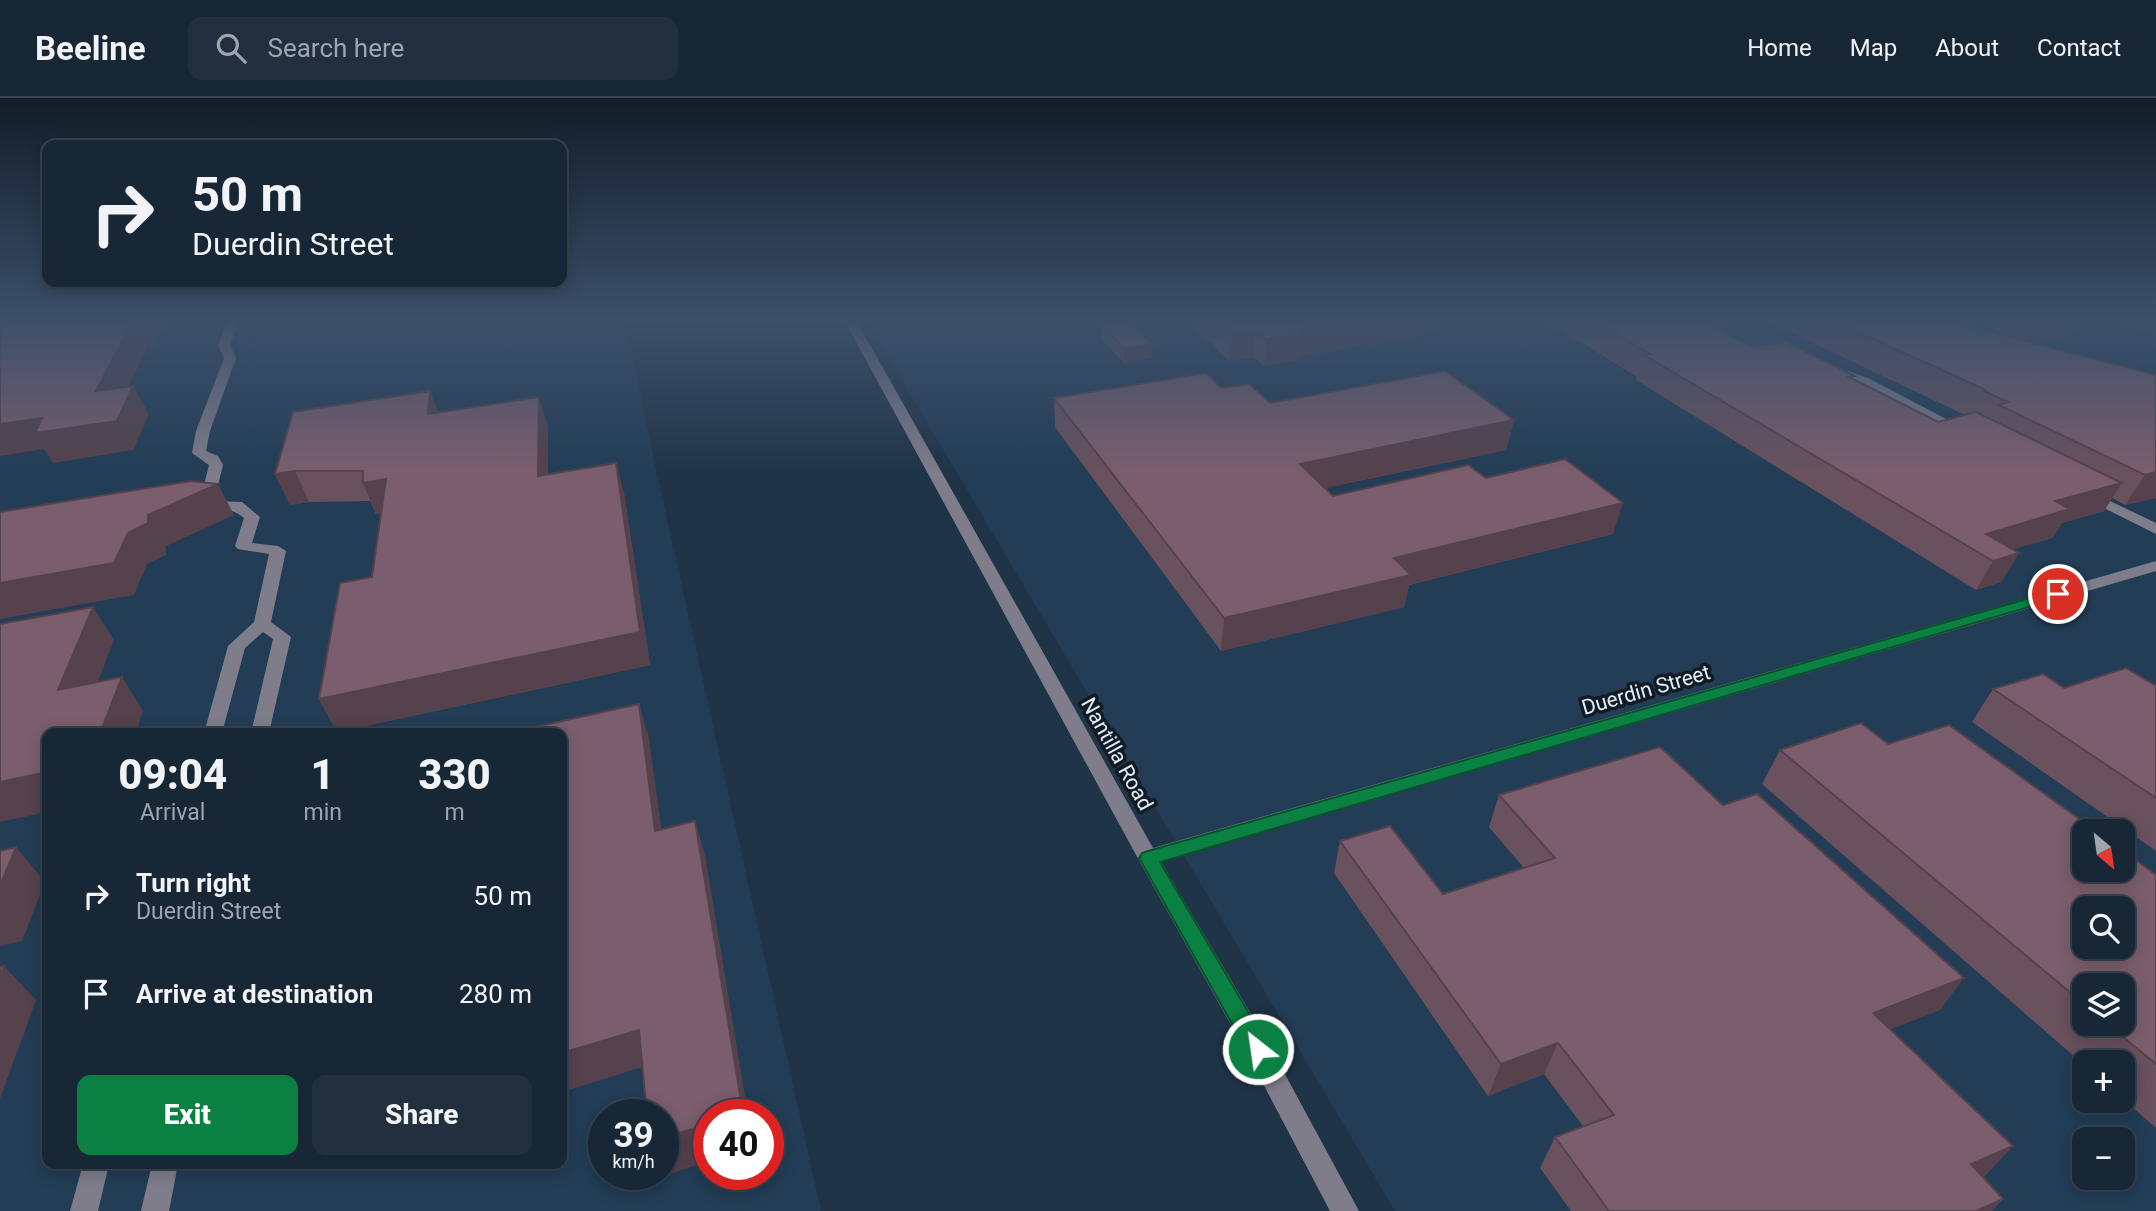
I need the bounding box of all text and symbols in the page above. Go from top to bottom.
search box [188,17,678,80]
text: Beeline [35,29,146,68]
icon: search [212,29,250,67]
text: Search here [268,33,404,63]
text: Home [1747,34,1812,62]
text: Map [1850,34,1897,62]
text: About [1935,34,1999,62]
text: Contact [2037,34,2121,62]
text: 50 m [192,166,303,223]
icon: right [77,168,168,259]
text: Duerdin Street [192,225,394,263]
pin [2028,564,2088,624]
icon: arrive [2039,575,2077,613]
street label: Duerdin Street [1579,660,1713,720]
street label: Nantilla Road [1076,694,1158,814]
text: 09:04 [118,750,227,799]
text: 1 [311,750,335,799]
text: 330 [418,750,491,799]
text: Arrival [140,799,205,826]
text: min [303,799,342,826]
text: m [444,799,465,826]
north arrow [2072,819,2135,882]
map controls [2072,819,2135,1190]
text: Turn right [136,868,251,898]
icon: right [77,877,115,915]
text: 50 m [474,881,532,911]
button: search [2072,896,2135,959]
text: Duerdin Street [136,898,281,925]
button: layers [2072,973,2135,1036]
icon: arrive [77,975,115,1013]
text: Arrive at destination [136,979,373,1009]
text: 280 m [459,979,532,1009]
position arrow [1221,1012,1295,1086]
button: + [2072,1050,2135,1113]
button: Exit [77,1075,298,1155]
button: Share [312,1075,532,1155]
speed limit sign: 40 [693,1099,784,1190]
text: 39 [613,1115,654,1156]
button: − [2072,1127,2135,1190]
text: km/h [612,1151,655,1172]

